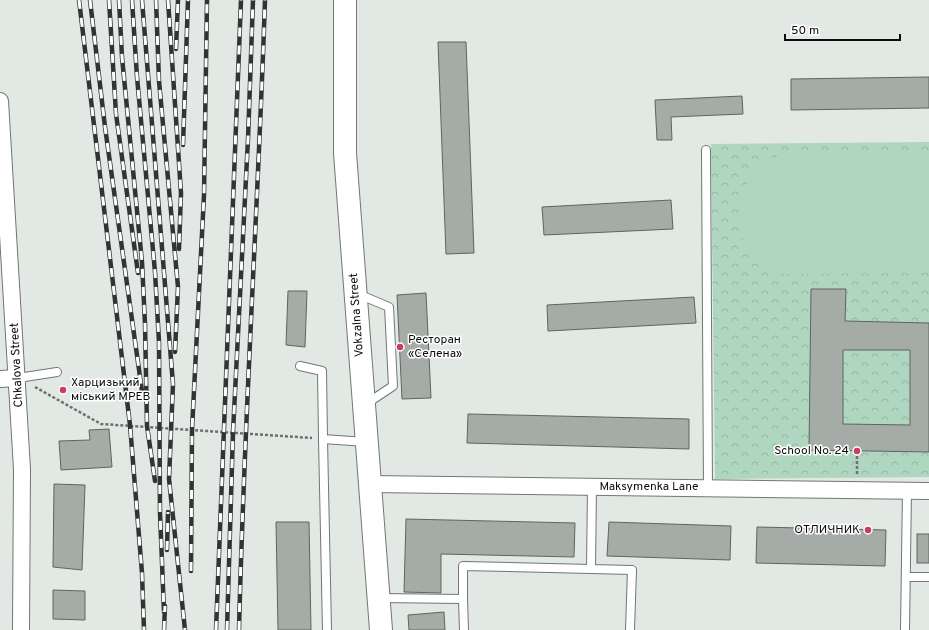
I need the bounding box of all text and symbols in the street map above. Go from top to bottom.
scale bar [785,16,900,42]
text: 50 m [791,23,819,39]
street label: Vokzalna Street [346,272,368,358]
street label: Chkalova Street [7,322,27,408]
place label: Ресторан «Селена» [408,332,462,362]
marker: Ресторан «Селена» [395,342,405,352]
place label: Харцизький міський МРЕВ [71,375,151,405]
marker: Харцизький міський МРЕВ [58,385,68,395]
place label: School No. 24 [774,443,849,459]
marker: School No. 24 [852,446,862,456]
street label: Maksymenka Lane [599,479,699,495]
place label: ОТЛИЧНИК [794,522,860,538]
marker: ОТЛИЧНИК [863,525,873,535]

